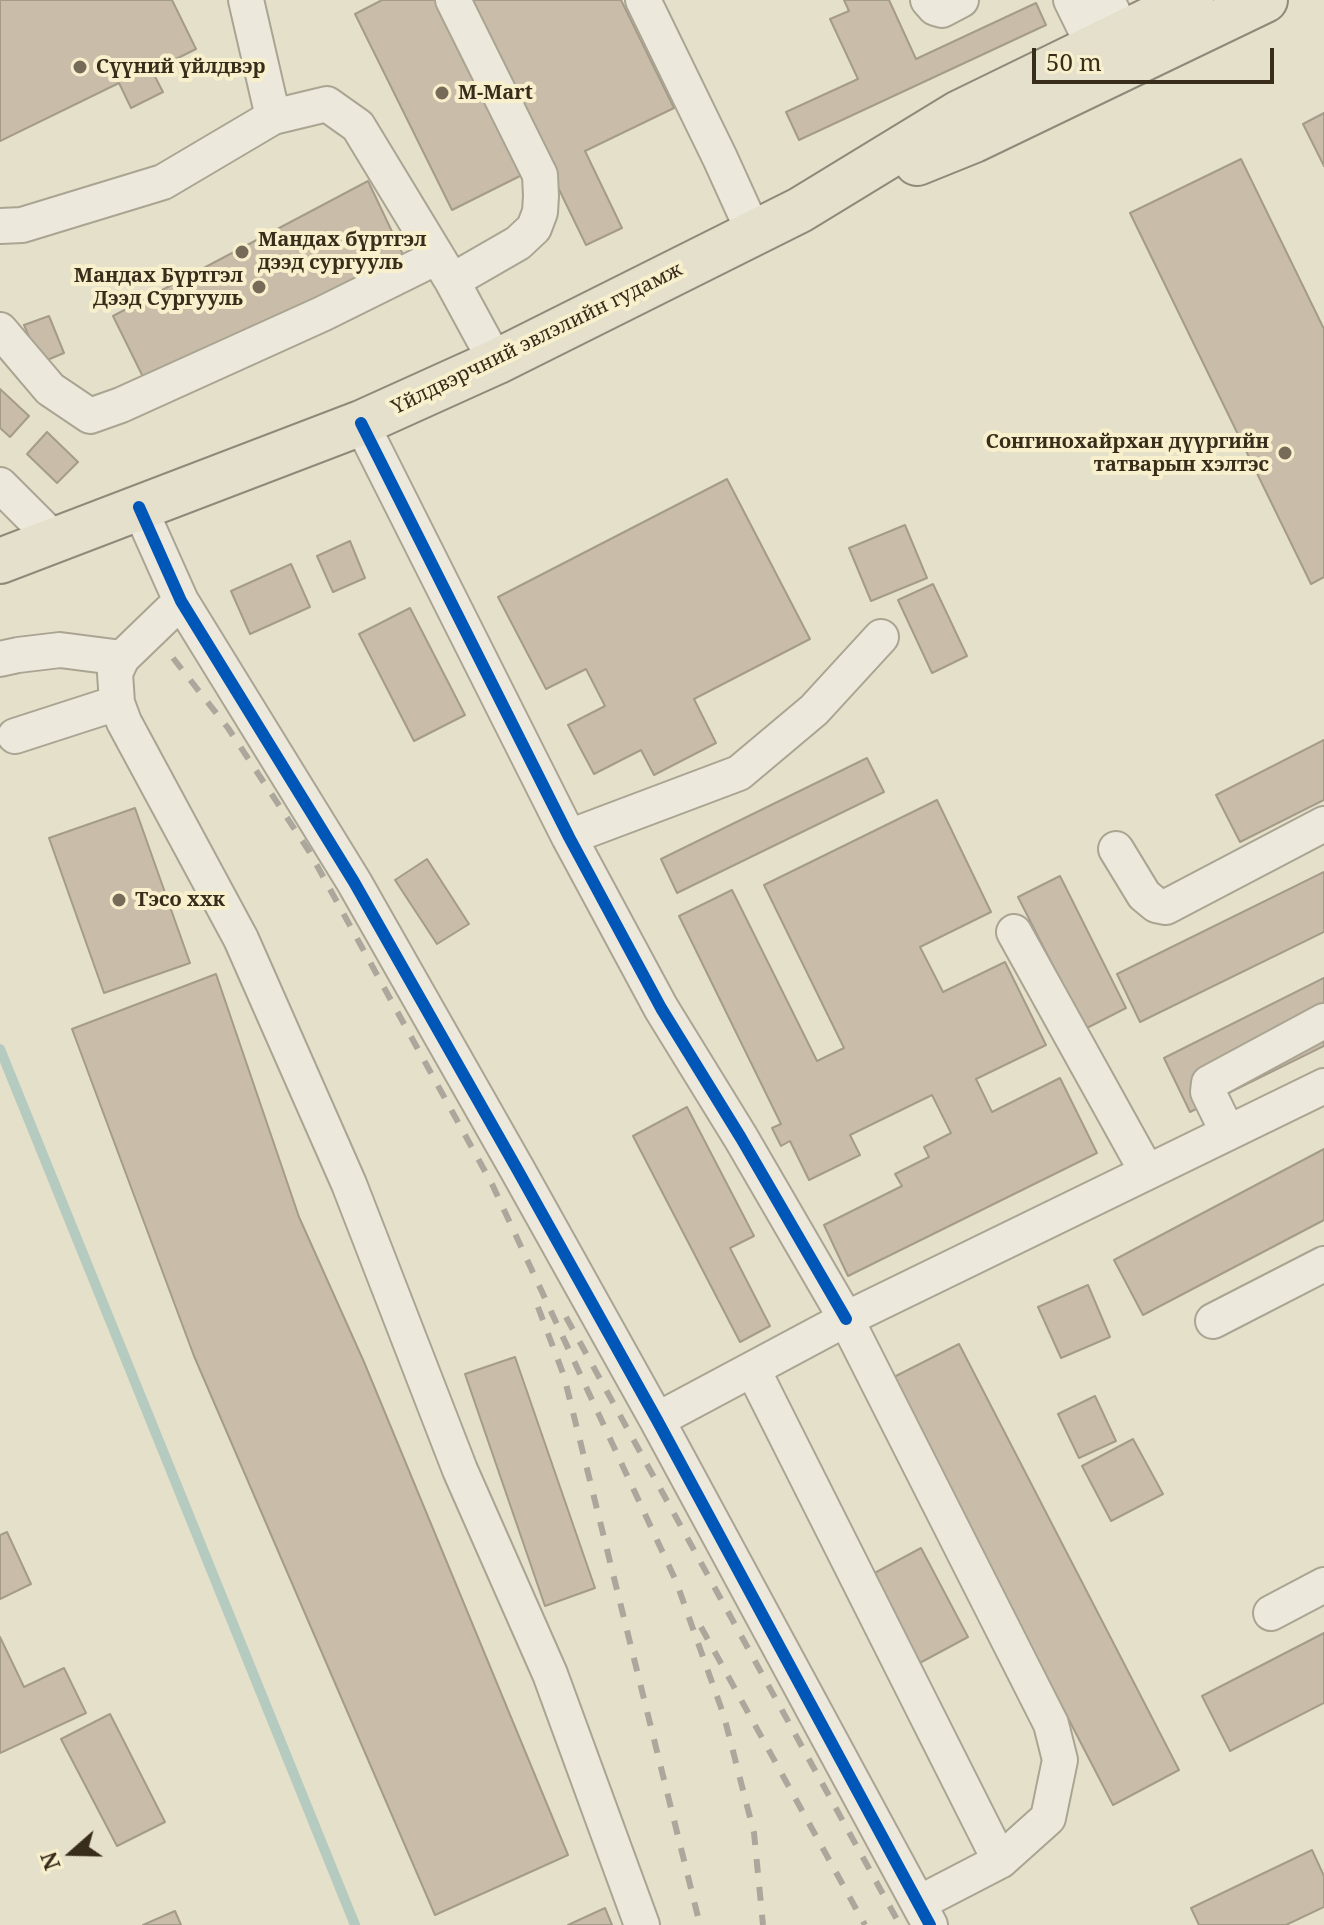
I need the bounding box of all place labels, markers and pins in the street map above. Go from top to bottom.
place label: Сүүний үйлдвэр [96,55,265,79]
marker: Сүүний үйлдвэр [71,58,89,76]
place label: M-Mart [458,81,533,105]
marker: M-Mart [433,84,451,102]
place label: Мандах бүртгэл дээд сургууль [258,228,427,275]
marker: Мандах бүртгэл дээд сургууль [233,243,251,261]
place label: Мандах Бүртгэл Дээд Сургууль [74,264,243,311]
marker: Мандах Бүртгэл Дээд Сургууль [250,278,268,296]
place label: Сонгинохайрхан дүүргийн татварын хэлтэс [986,430,1269,477]
marker: Сонгинохайрхан дүүргийн татварын хэлтэс [1276,444,1294,462]
place label: Тэсо ххк [135,888,225,912]
marker: Тэсо ххк [110,891,128,909]

